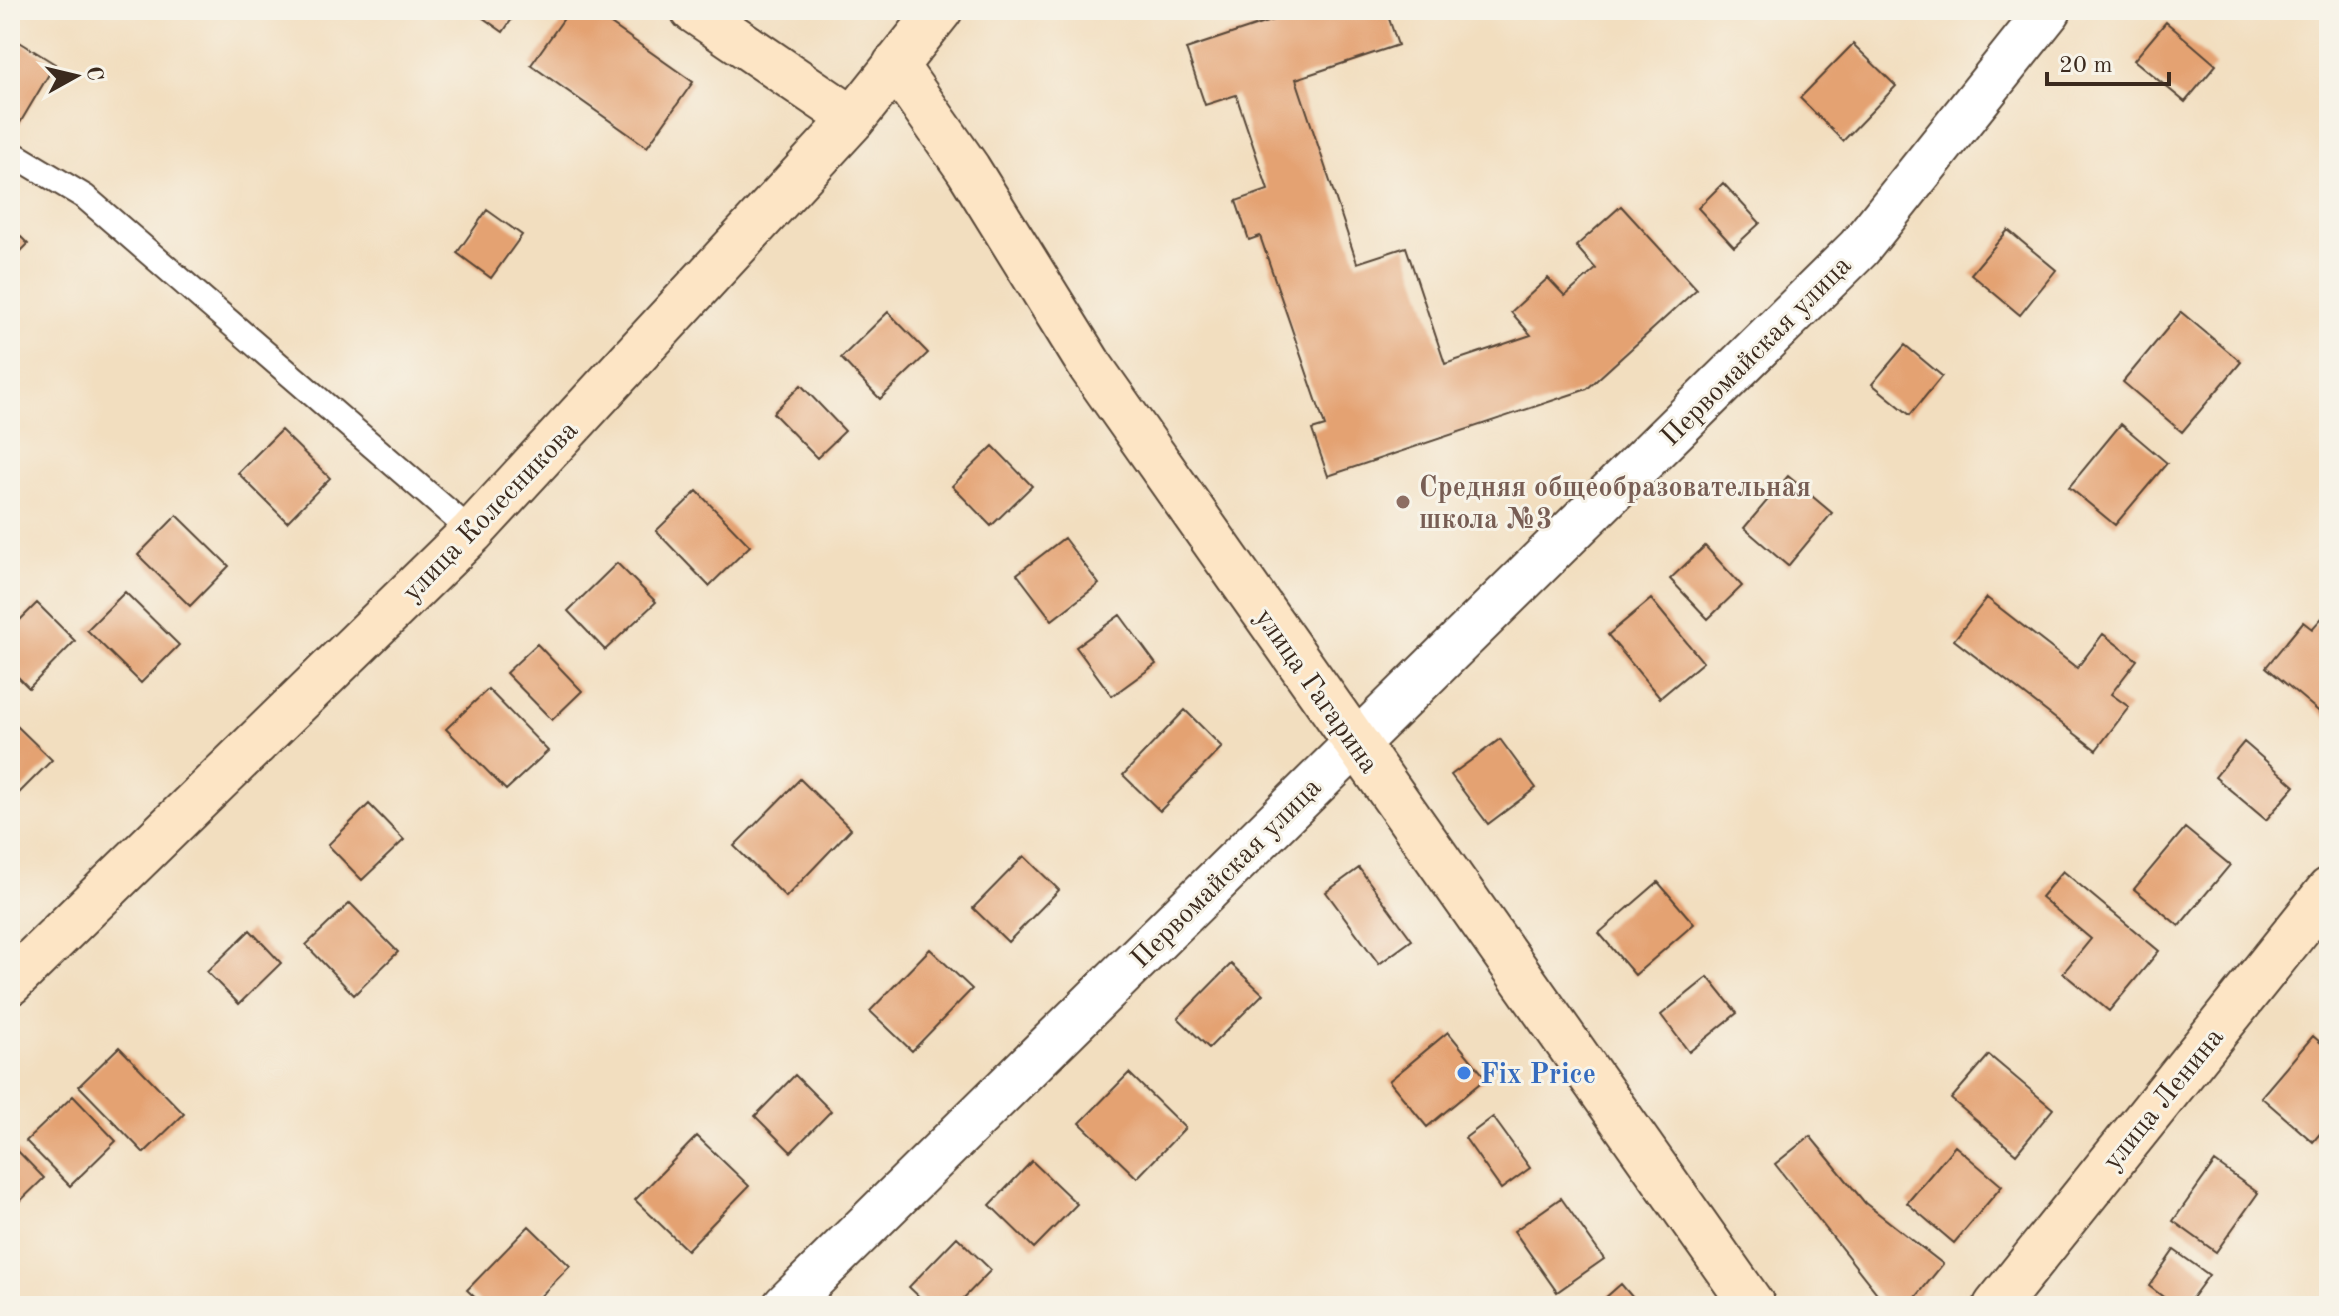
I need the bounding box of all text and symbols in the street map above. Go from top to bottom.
north arrow [36,36,116,116]
scale bar [2047,36,2169,86]
text: 20 m [2059,54,2113,78]
text: С [82,65,106,82]
street label: Первомайская улица [1657,252,1858,453]
street label: улица Колесникова [398,416,584,608]
place label: Средняя общеобразовательная школа №3 [1419,474,1811,535]
marker: Средняя общеобразовательная школа №3 [1394,493,1412,511]
street label: улица Гагарина [1248,604,1383,779]
street label: Первомайская улица [1127,774,1328,975]
street label: улица Ленина [2099,1023,2230,1176]
place label: Fix Price [1480,1062,1596,1090]
marker: Fix Price [1455,1064,1473,1082]

